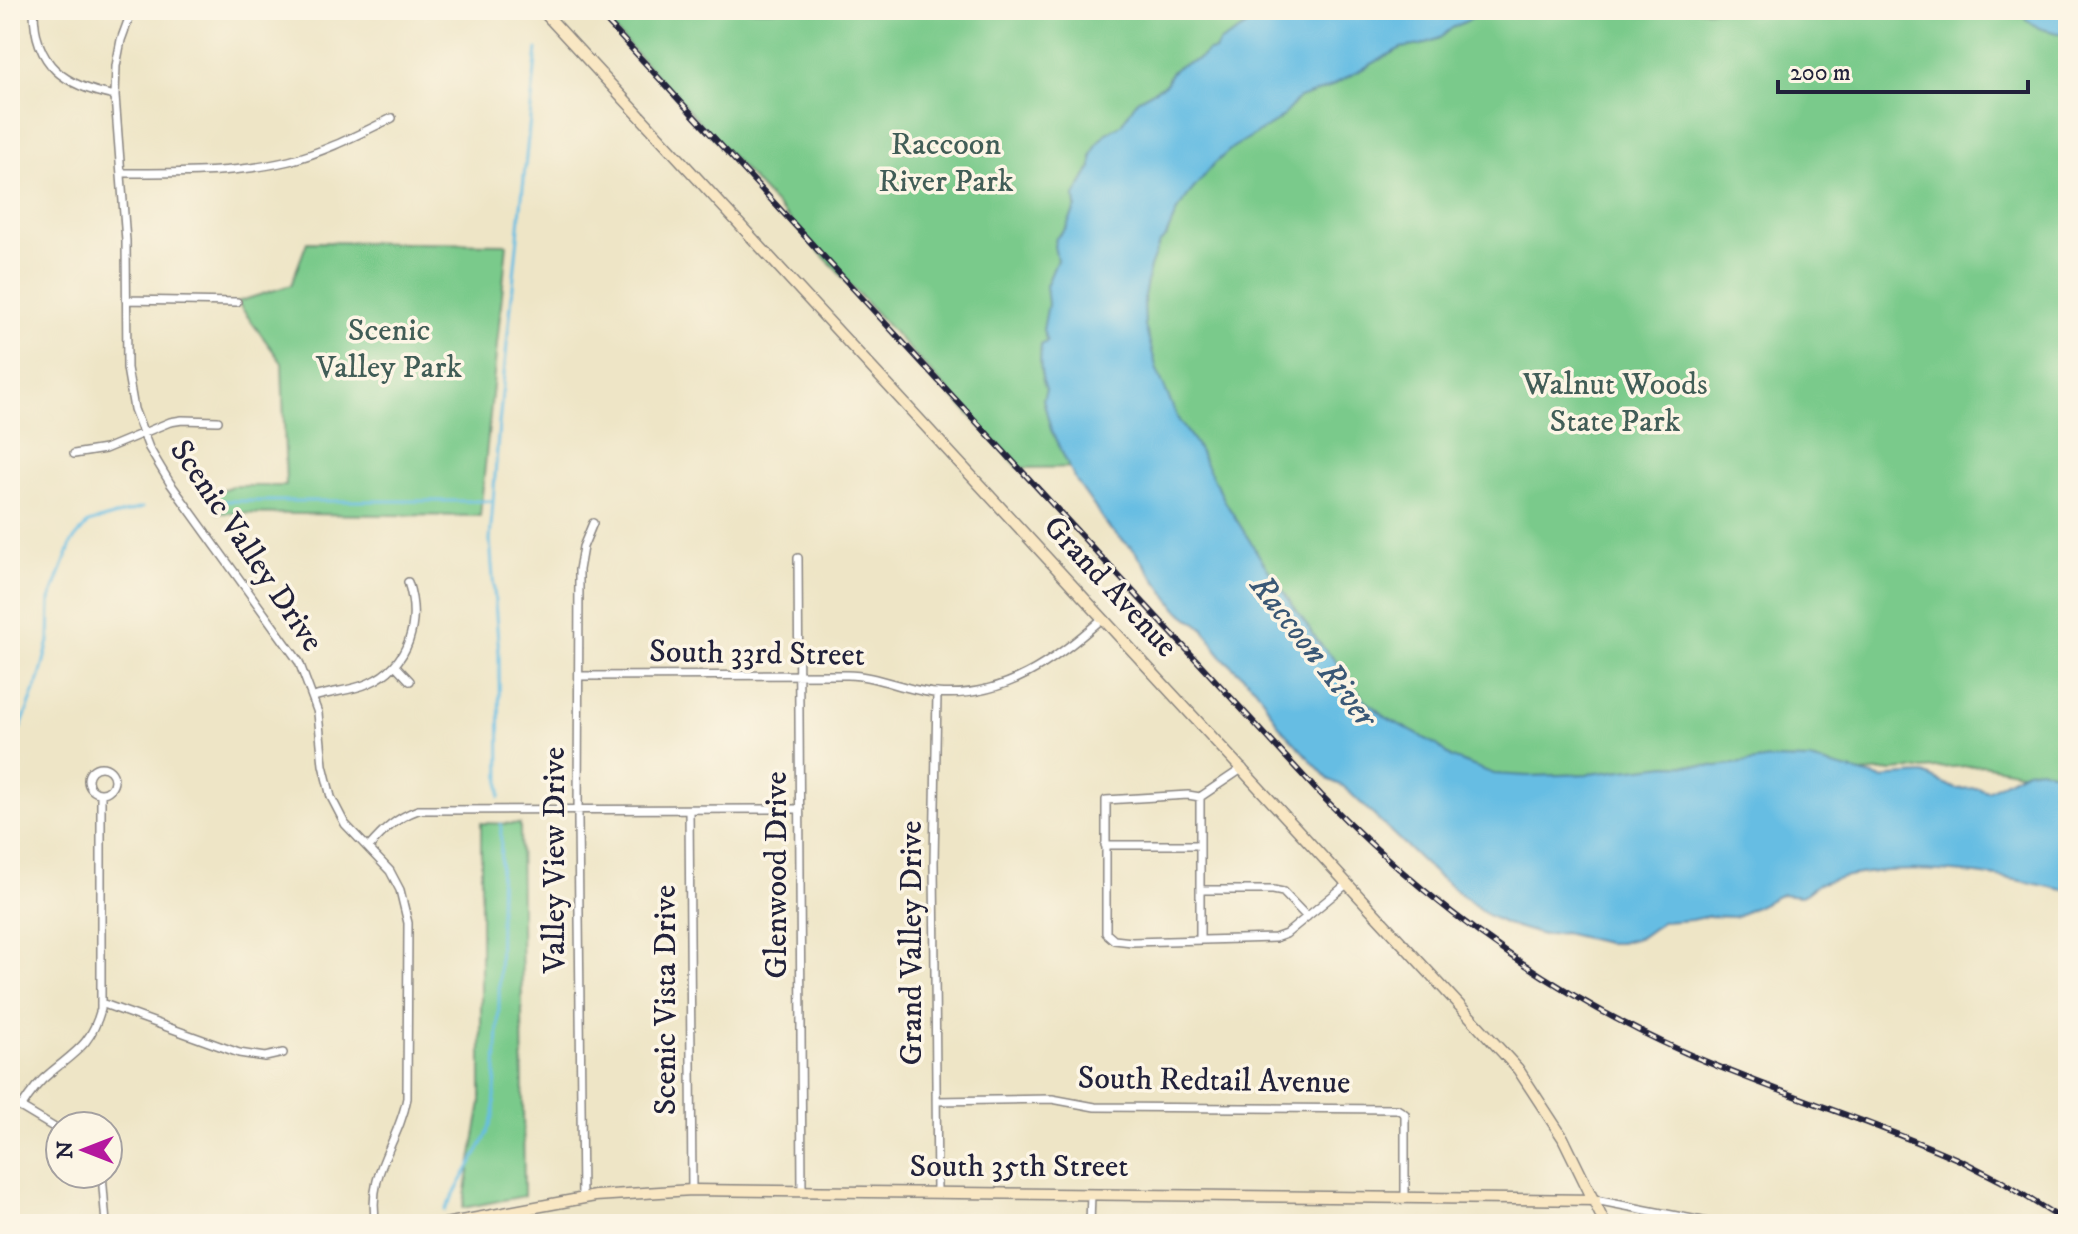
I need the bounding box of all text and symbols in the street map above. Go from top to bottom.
scale bar [1778,44,2028,94]
text: 200 m [1790,58,1851,88]
park label: Raccoon River Park [878,125,1014,202]
park label: Scenic Valley Park [315,311,462,388]
park label: Walnut Woods State Park [1521,365,1708,442]
street label: Scenic Valley Drive [160,432,332,660]
street label: Grand Avenue [1034,508,1186,666]
water label: Raccoon River [1240,565,1387,738]
street label: South 33rd Street [649,632,865,676]
street label: Valley View Drive [535,747,575,974]
street label: Glenwood Drive [757,771,797,979]
street label: Grand Valley Drive [892,821,932,1065]
street label: Scenic Vista Drive [646,885,686,1115]
street label: South Redtail Avenue [1077,1059,1351,1103]
north arrow [44,1110,124,1190]
text: N [52,1141,79,1159]
street label: South 35th Street [909,1147,1129,1187]

